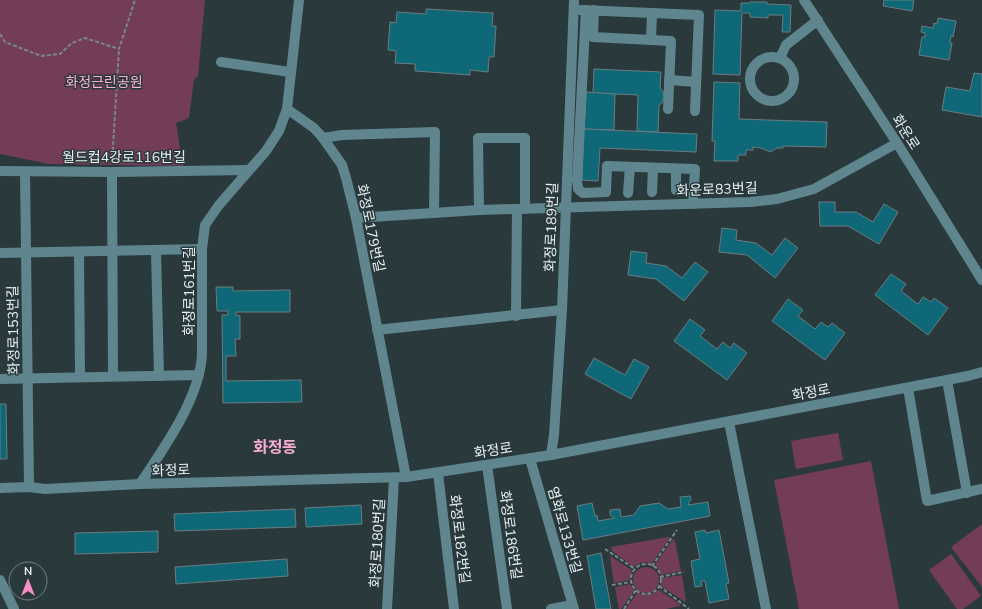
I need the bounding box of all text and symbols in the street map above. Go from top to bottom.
park label: 화정근린공원 [65,73,143,92]
street label: 화운로 [887,111,924,154]
street label: 월드컵4강로116번길 [62,148,186,167]
street label: 화운로83번길 [676,179,758,200]
street label: 화정로179번길 [352,182,389,274]
street label: 화정로189번길 [540,182,563,272]
street label: 화정로161번길 [180,246,199,336]
street label: 화정로153번길 [3,285,24,375]
street label: 화정로 [790,379,832,406]
district label: 화정동 [253,437,297,459]
street label: 화정로 [473,438,514,463]
street label: 화정로 [151,460,191,481]
street label: 염화로133번길 [543,484,586,576]
street label: 화정로186번길 [495,489,526,581]
street label: 화정로182번길 [445,493,474,585]
street label: 화정로180번길 [366,498,389,588]
north arrow [8,561,48,601]
text: N [24,564,32,579]

